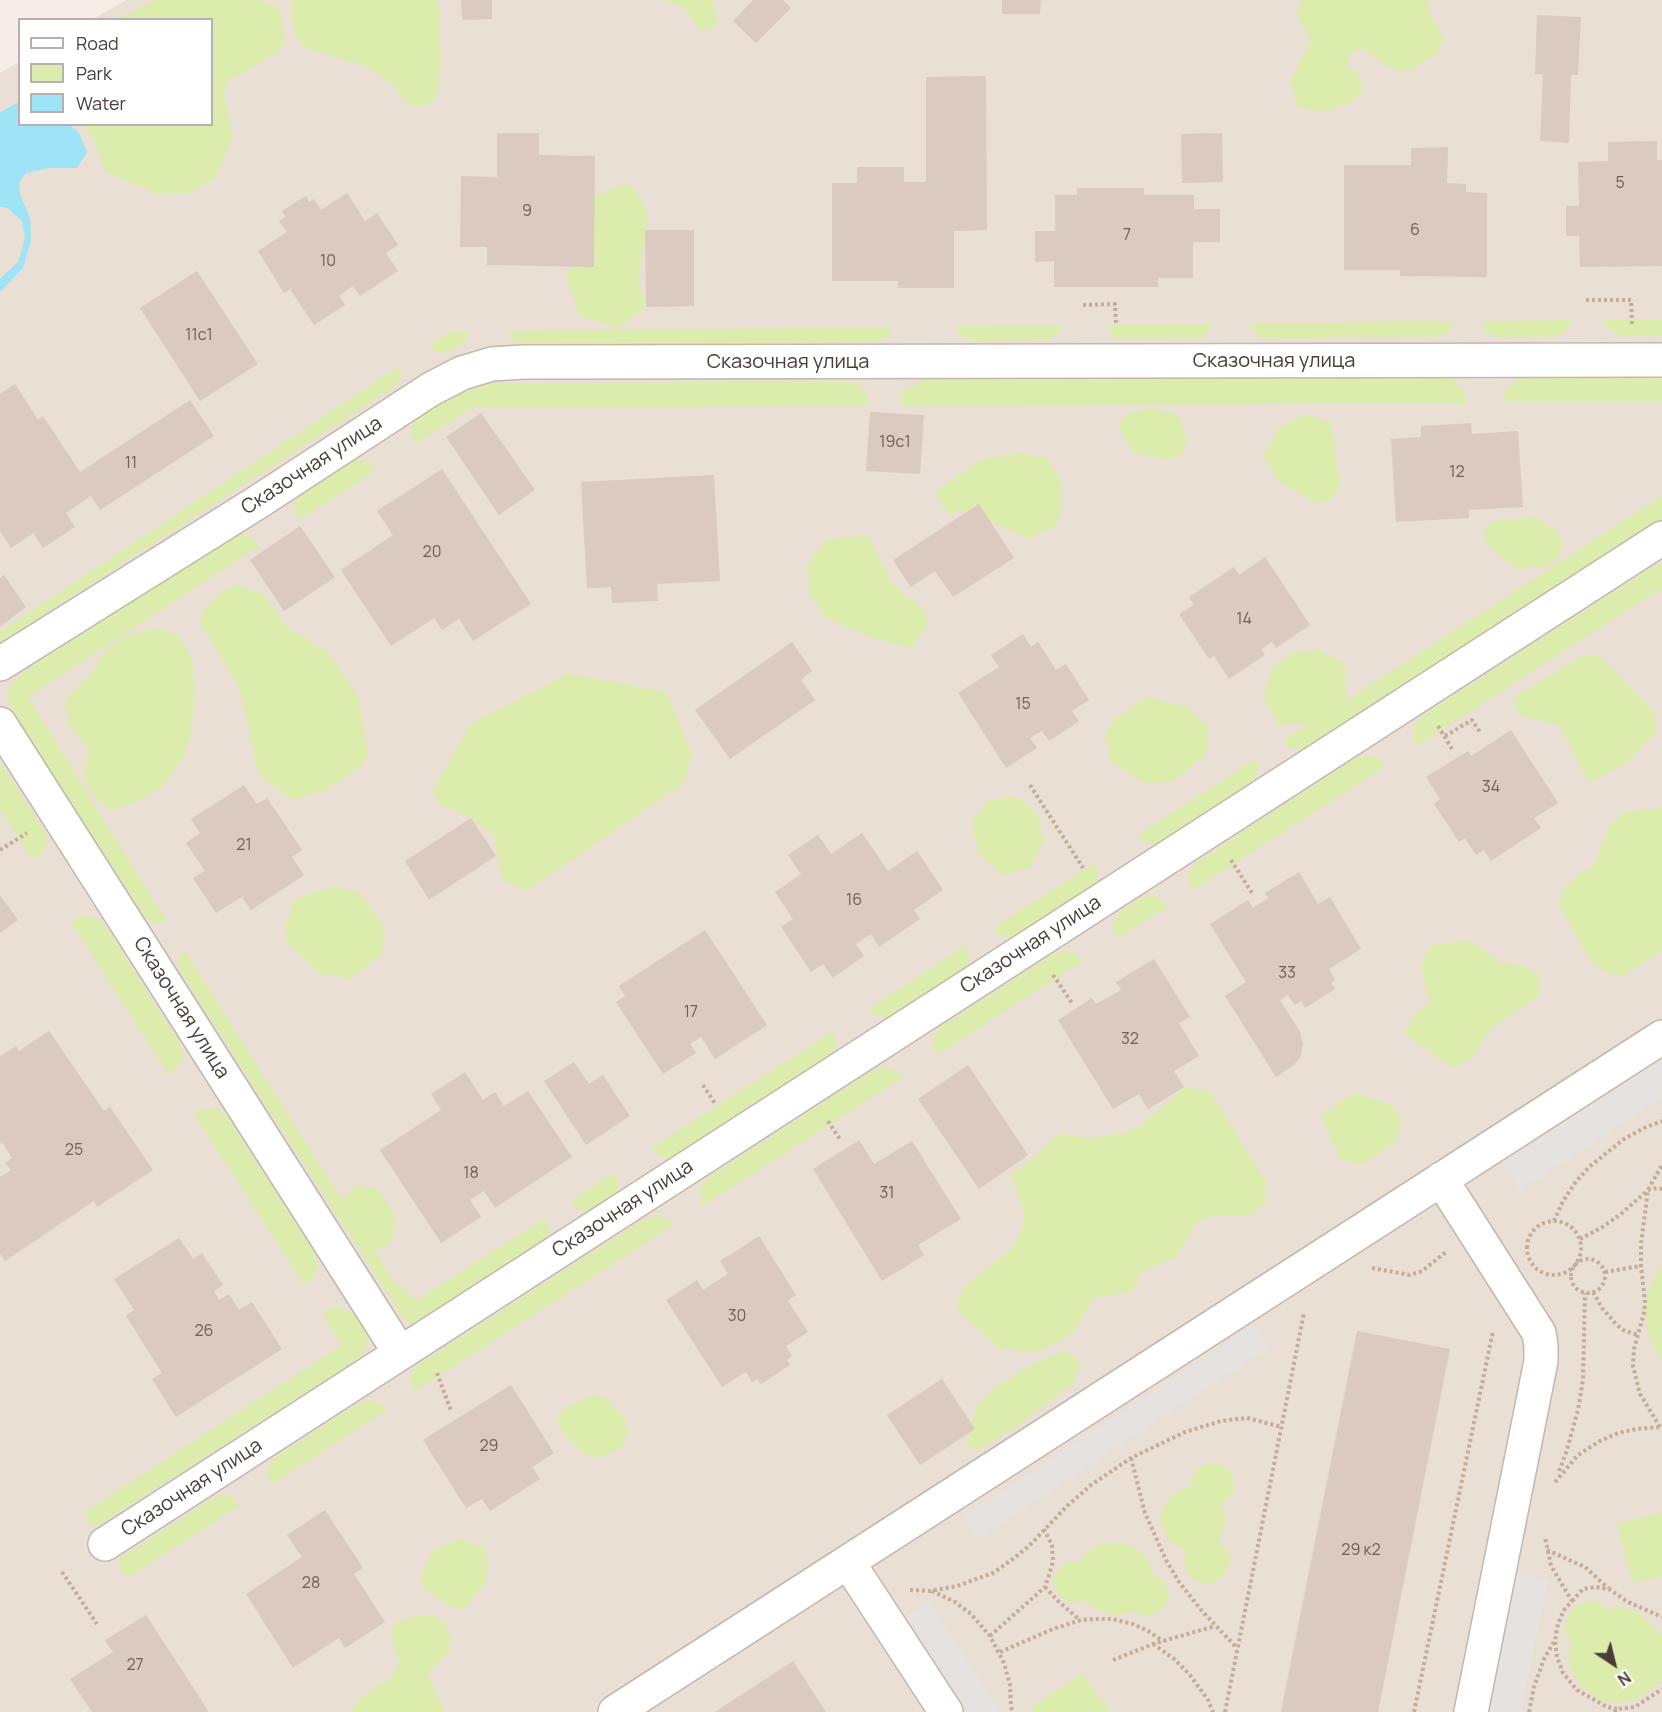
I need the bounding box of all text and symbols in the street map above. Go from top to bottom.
legend [18,18,213,126]
text: Road [76,31,119,55]
text: Park [76,61,112,85]
text: Water [76,91,126,115]
house number: 5 [1615,174,1625,194]
house number: 9 [522,202,532,222]
house number: 6 [1410,221,1420,241]
house number: 7 [1123,226,1131,246]
house number: 10 [320,252,336,272]
house number: 11с1 [185,326,213,346]
street label: Сказочная улица [1193,349,1355,373]
street label: Сказочная улица [707,350,869,374]
street label: Сказочная улица [237,412,387,520]
house number: 19с1 [879,433,911,453]
house number: 11 [125,454,137,474]
house number: 12 [1449,463,1465,483]
house number: 20 [423,543,441,563]
house number: 14 [1236,610,1252,630]
house number: 15 [1015,695,1031,715]
house number: 34 [1482,778,1500,798]
house number: 21 [236,836,252,856]
house number: 16 [846,891,862,911]
street label: Сказочная улица [956,891,1106,999]
street label: Сказочная улица [128,933,234,1083]
house number: 33 [1278,964,1296,984]
house number: 17 [684,1003,698,1023]
house number: 32 [1121,1030,1139,1050]
house number: 25 [65,1141,83,1161]
street label: Сказочная улица [548,1155,698,1263]
house number: 18 [463,1164,479,1184]
house number: 31 [879,1184,895,1204]
house number: 30 [728,1307,746,1327]
house number: 26 [194,1322,214,1342]
street label: Сказочная улица [117,1434,267,1542]
house number: 29 [479,1437,499,1457]
house number: 29 к2 [1341,1541,1381,1561]
house number: 28 [302,1574,320,1594]
north arrow [1584,1634,1644,1694]
house number: 27 [126,1656,144,1676]
text: N [1613,1666,1635,1691]

